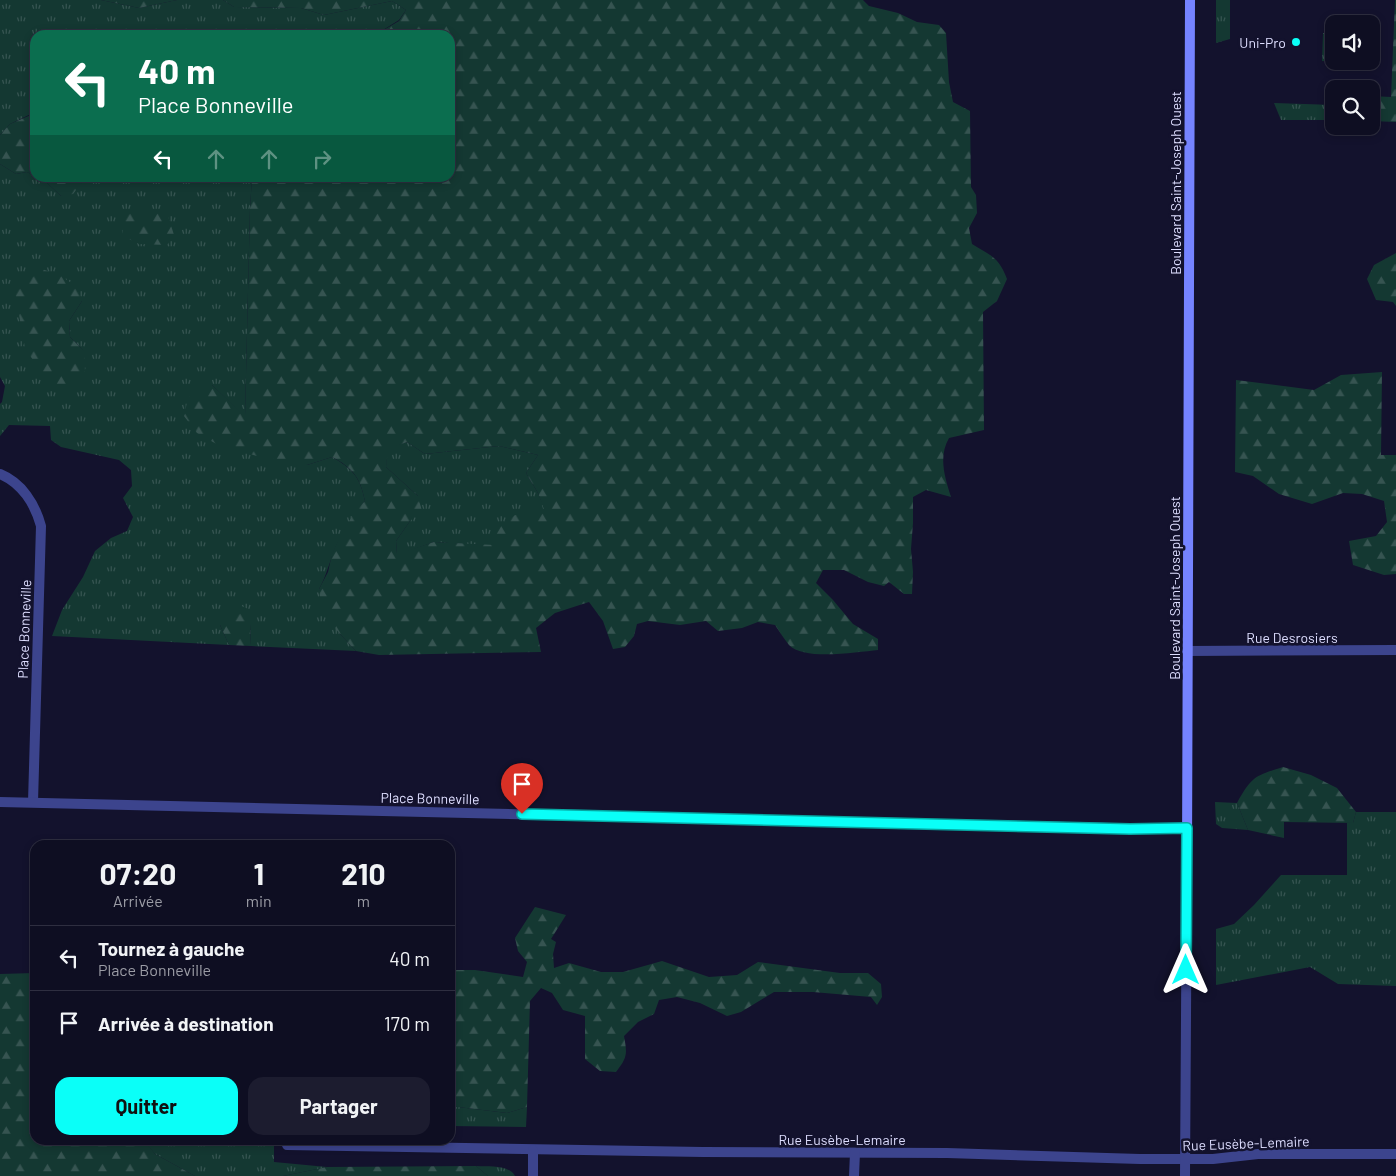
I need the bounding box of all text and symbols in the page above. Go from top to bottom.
map controls [1325,15,1380,135]
button: sound [1325,15,1380,70]
place label: Uni-Pro [1239,34,1286,51]
marker: Uni-Pro [1290,36,1302,48]
text: 40 m [138,49,215,91]
icon: left [55,50,120,115]
button: search [1325,80,1380,135]
text: Place Bonneville [138,91,294,117]
street label: Boulevard Saint-Joseph Ouest [1167,91,1184,275]
icon: left [149,145,177,173]
icon: ahead [202,145,230,173]
icon: ahead [255,145,283,173]
icon: right [308,145,336,173]
street label: Boulevard Saint-Joseph Ouest [1166,496,1183,680]
street label: Place Bonneville [14,579,34,679]
street label: Rue Desrosiers [1246,629,1338,646]
pin [501,763,543,814]
icon: arrive [508,770,536,798]
street label: Place Bonneville [380,789,480,807]
text: 07:20 [99,855,176,891]
text: 1 [253,855,264,891]
text: 210 [341,855,386,891]
text: Arrivée [113,891,163,910]
text: min [246,891,272,910]
text: m [357,891,370,910]
text: Tournez à gauche [98,937,245,960]
position arrow [1159,943,1211,995]
icon: left [55,944,83,972]
text: 40 m [389,947,430,970]
text: Place Bonneville [98,960,211,979]
icon: arrive [55,1009,83,1037]
text: Arrivée à destination [98,1012,274,1035]
text: 170 m [384,1012,430,1035]
button: Quitter [55,1077,238,1135]
button: Partager [248,1077,430,1135]
street label: Rue Eusèbe-Lemaire [778,1131,906,1148]
street label: Rue Eusèbe-Lemaire [1182,1132,1310,1154]

